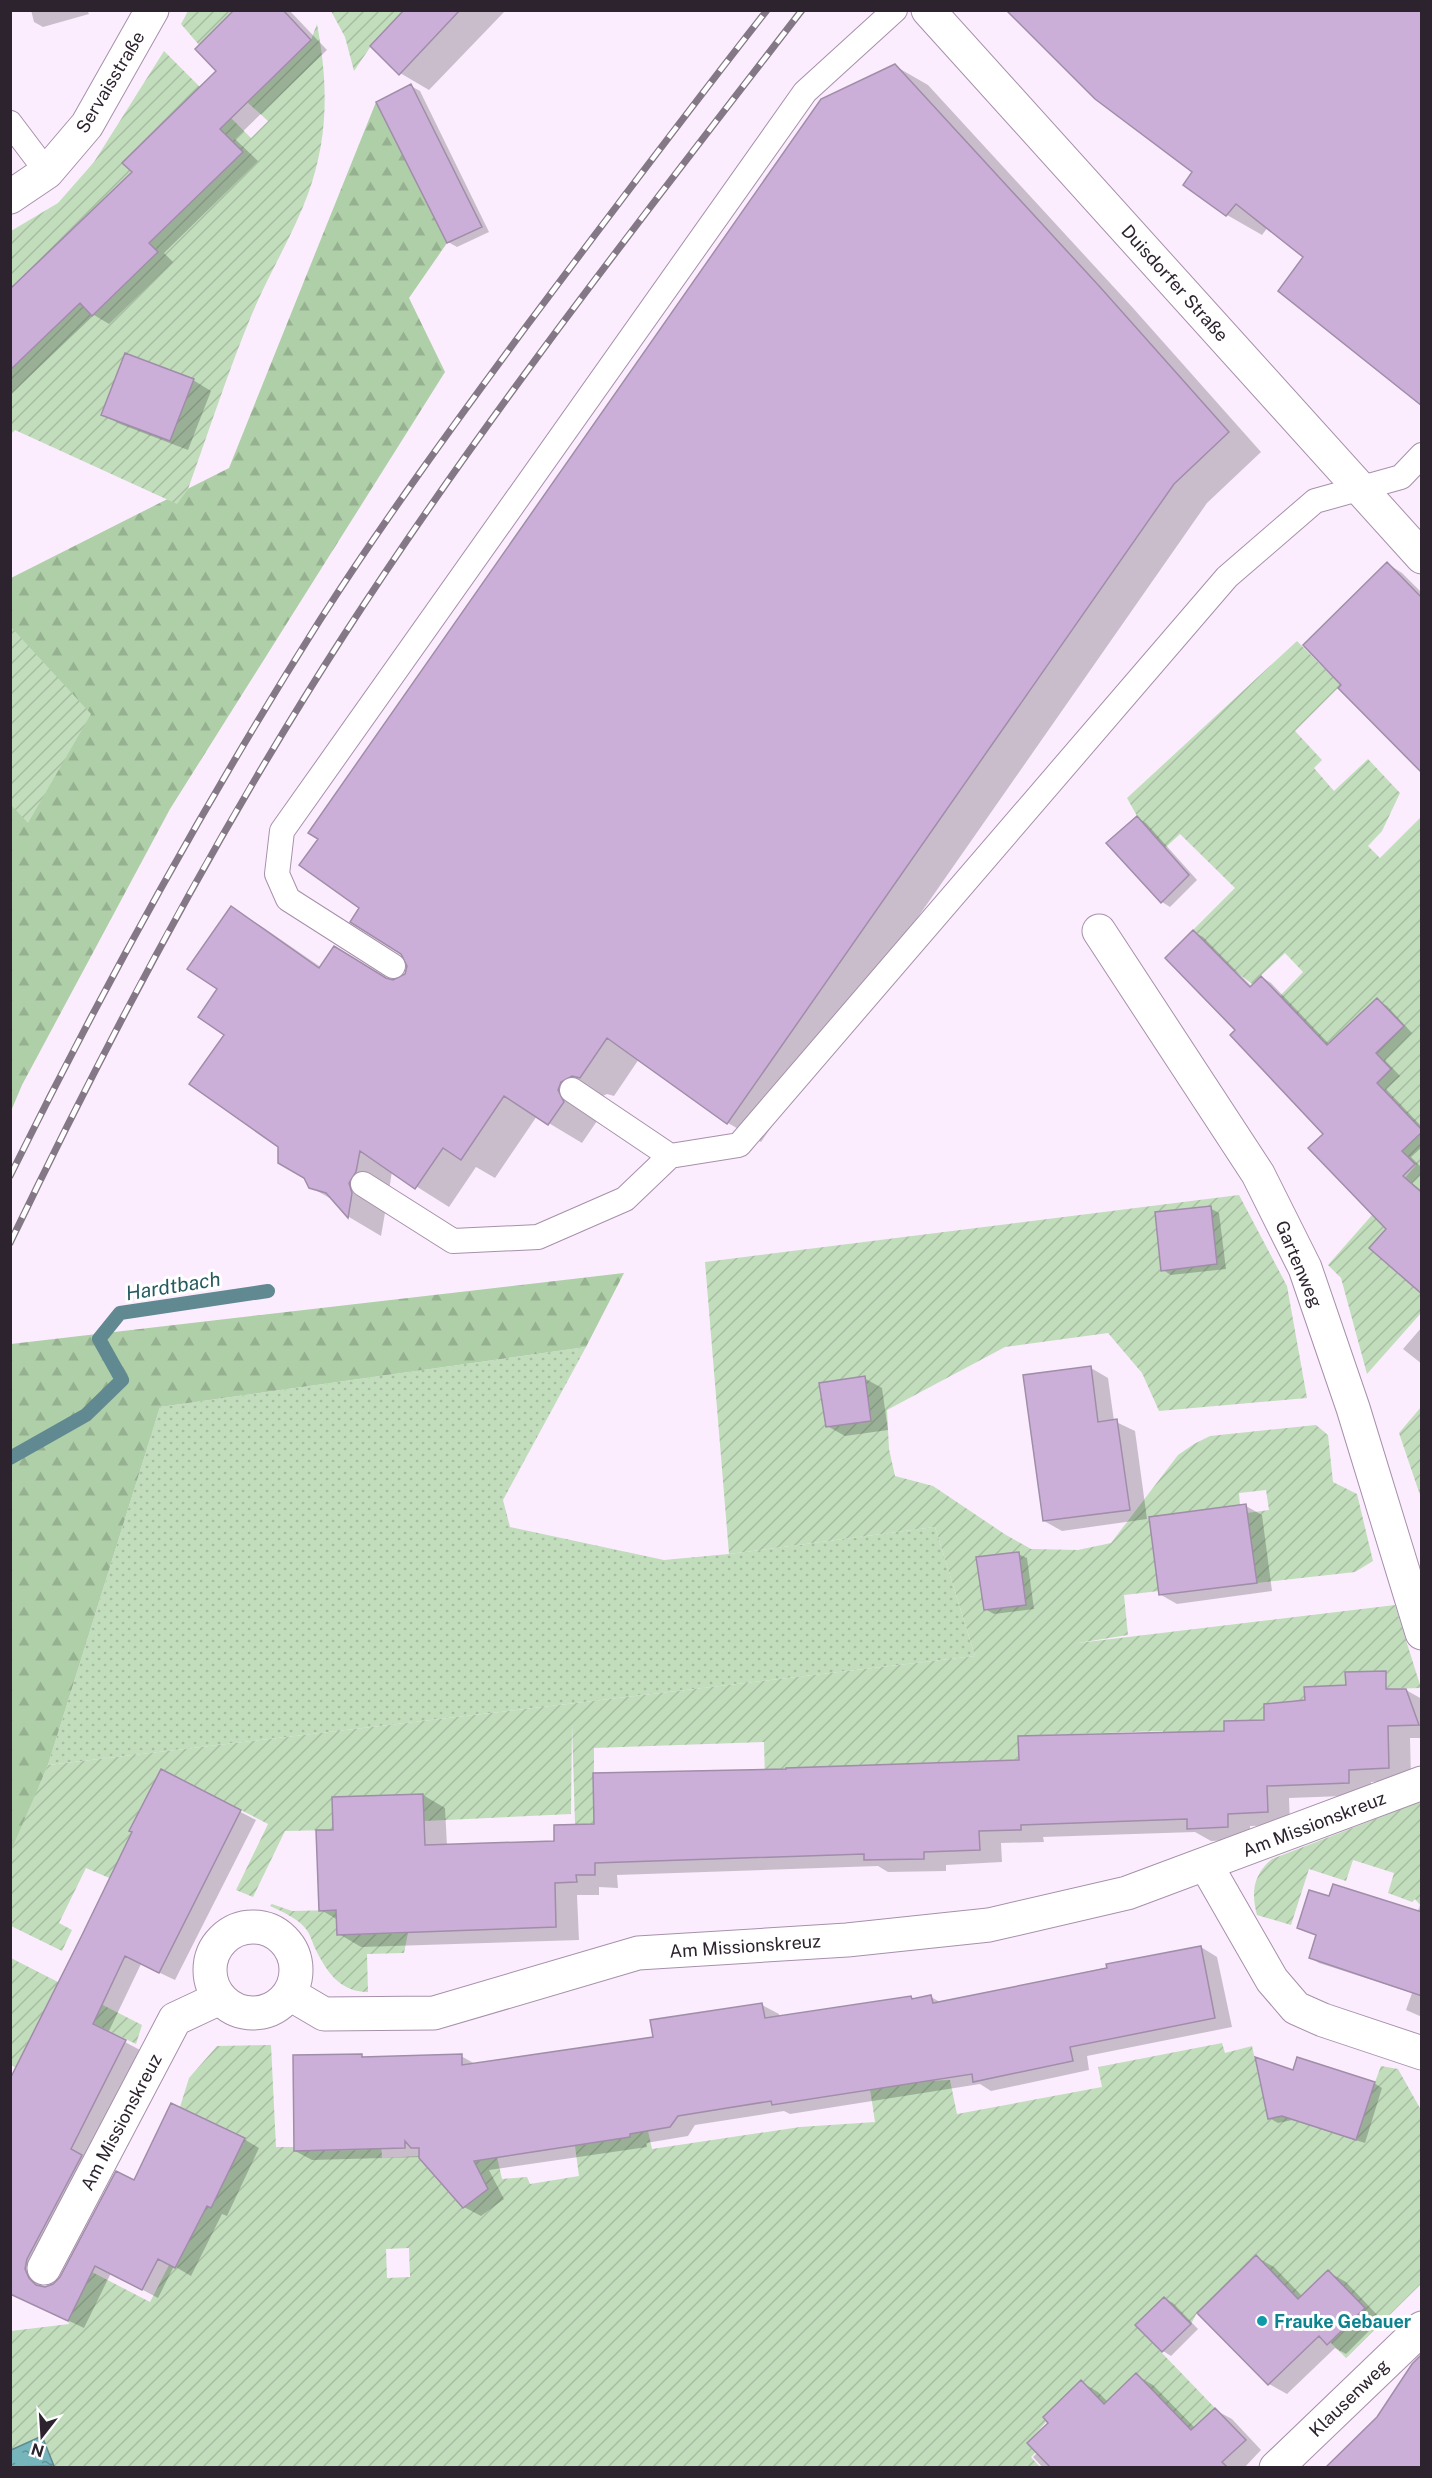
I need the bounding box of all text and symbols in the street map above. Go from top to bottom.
street label: Servaisstraße [71,27,149,137]
street label: Duisdorfer Straße [1117,220,1233,346]
street label: Gartenweg [1271,1217,1327,1311]
water label: Hardtbach [124,1267,222,1305]
street label: Am Missionskreuz [1239,1787,1389,1861]
street label: Am Missionskreuz [669,1930,821,1962]
street label: Am Missionskreuz [76,2050,166,2194]
place label: Frauke Gebauer [1274,2311,1412,2332]
marker: Frauke Gebauer [1255,2314,1269,2328]
street label: Klausenweg [1305,2355,1393,2441]
north arrow [12,2406,72,2466]
text: N [29,2439,47,2461]

